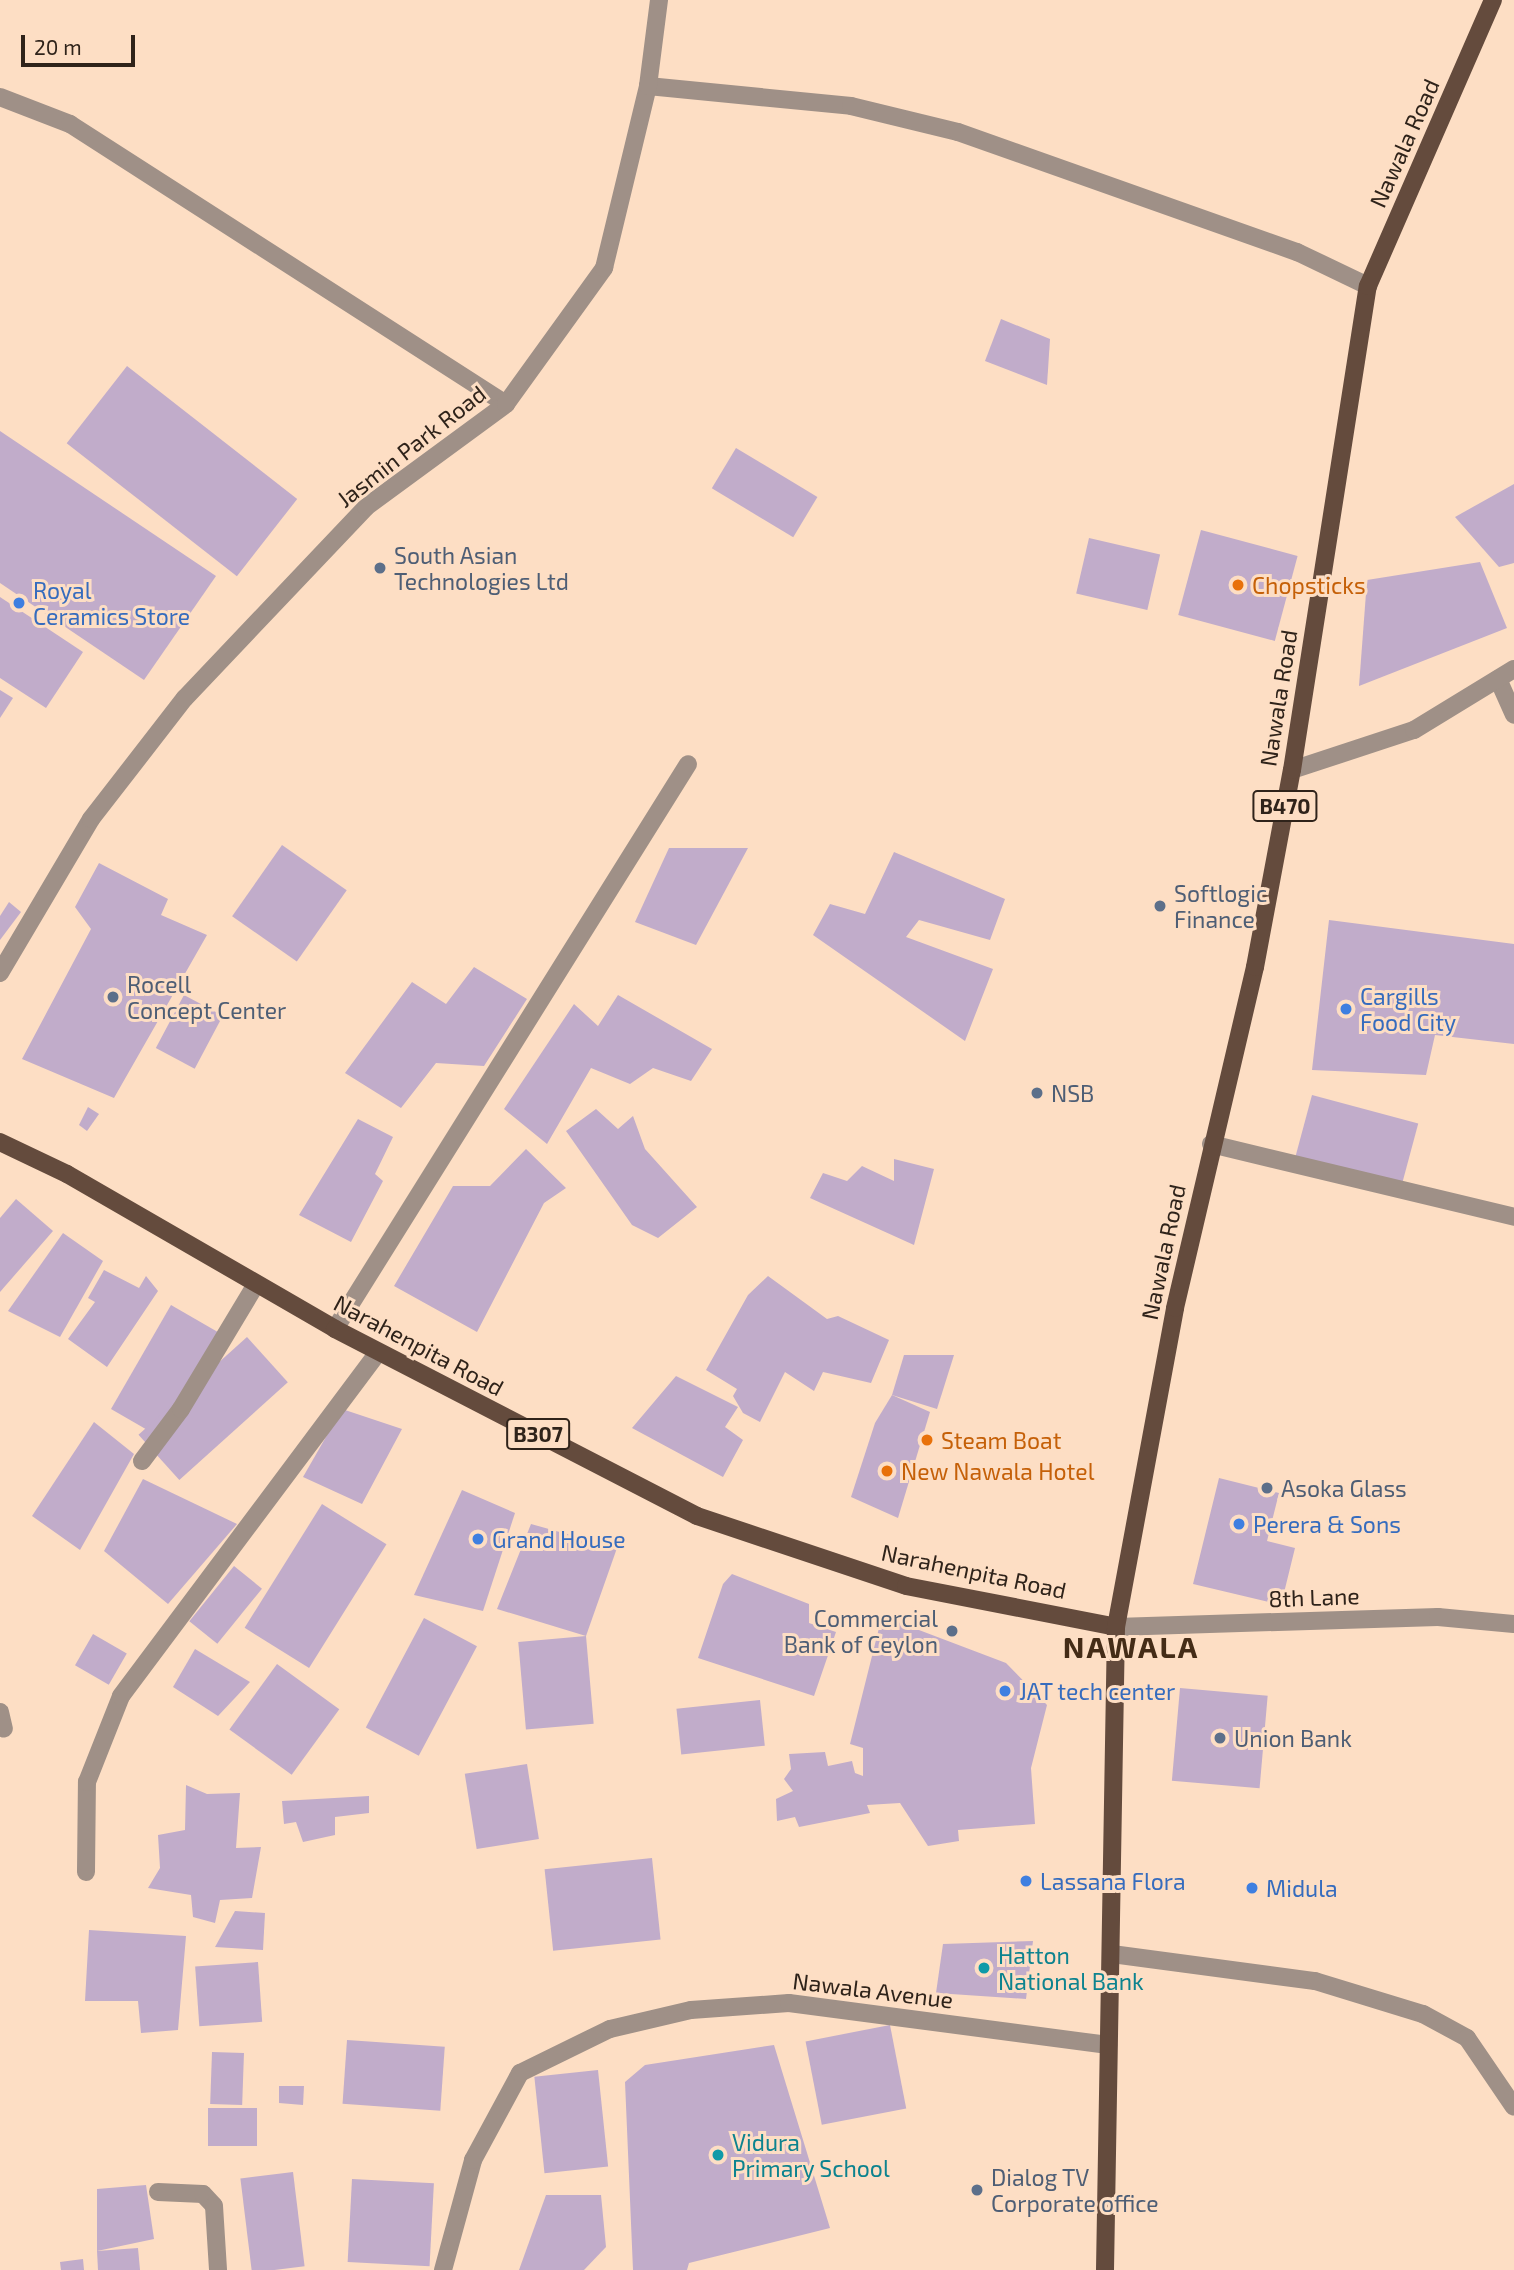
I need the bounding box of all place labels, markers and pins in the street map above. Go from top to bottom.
place label: South Asian Technologies Ltd [394,541,569,595]
marker: South Asian Technologies Ltd [372,560,388,576]
place label: Chopsticks [1252,571,1366,599]
place label: Royal Ceramics Store [33,576,190,630]
marker: Chopsticks [1230,577,1246,593]
marker: Royal Ceramics Store [11,595,27,611]
place label: Softlogic Finance [1174,879,1267,933]
marker: Softlogic Finance [1152,898,1168,914]
place label: Rocell Concept Center [127,970,286,1024]
place label: Cargills Food City [1360,982,1456,1036]
marker: Rocell Concept Center [105,989,121,1005]
marker: Cargills Food City [1338,1001,1354,1017]
place label: NSB [1051,1079,1094,1107]
marker: NSB [1029,1085,1045,1101]
place label: Steam Boat [941,1426,1061,1454]
marker: Steam Boat [919,1432,935,1448]
place label: New Nawala Hotel [901,1457,1095,1485]
marker: New Nawala Hotel [879,1463,895,1479]
place label: Asoka Glass [1281,1474,1407,1502]
marker: Asoka Glass [1259,1480,1275,1496]
place label: Perera & Sons [1253,1510,1401,1538]
marker: Perera & Sons [1231,1516,1247,1532]
place label: Grand House [492,1525,626,1553]
marker: Grand House [470,1531,486,1547]
place label: Commercial Bank of Ceylon [783,1604,938,1658]
marker: Commercial Bank of Ceylon [944,1623,960,1639]
place label: JAT tech center [1019,1677,1176,1705]
marker: JAT tech center [997,1683,1013,1699]
place label: Union Bank [1234,1724,1352,1752]
marker: Union Bank [1212,1730,1228,1746]
place label: Lassana Flora [1040,1867,1186,1895]
marker: Lassana Flora [1018,1873,1034,1889]
place label: Midula [1266,1874,1338,1902]
marker: Midula [1244,1880,1260,1896]
place label: Hatton National Bank [998,1941,1144,1995]
marker: Hatton National Bank [976,1960,992,1976]
place label: Vidura Primary School [732,2128,890,2182]
marker: Vidura Primary School [710,2147,726,2163]
place label: Dialog TV Corporate office [991,2163,1159,2217]
marker: Dialog TV Corporate office [969,2182,985,2198]

